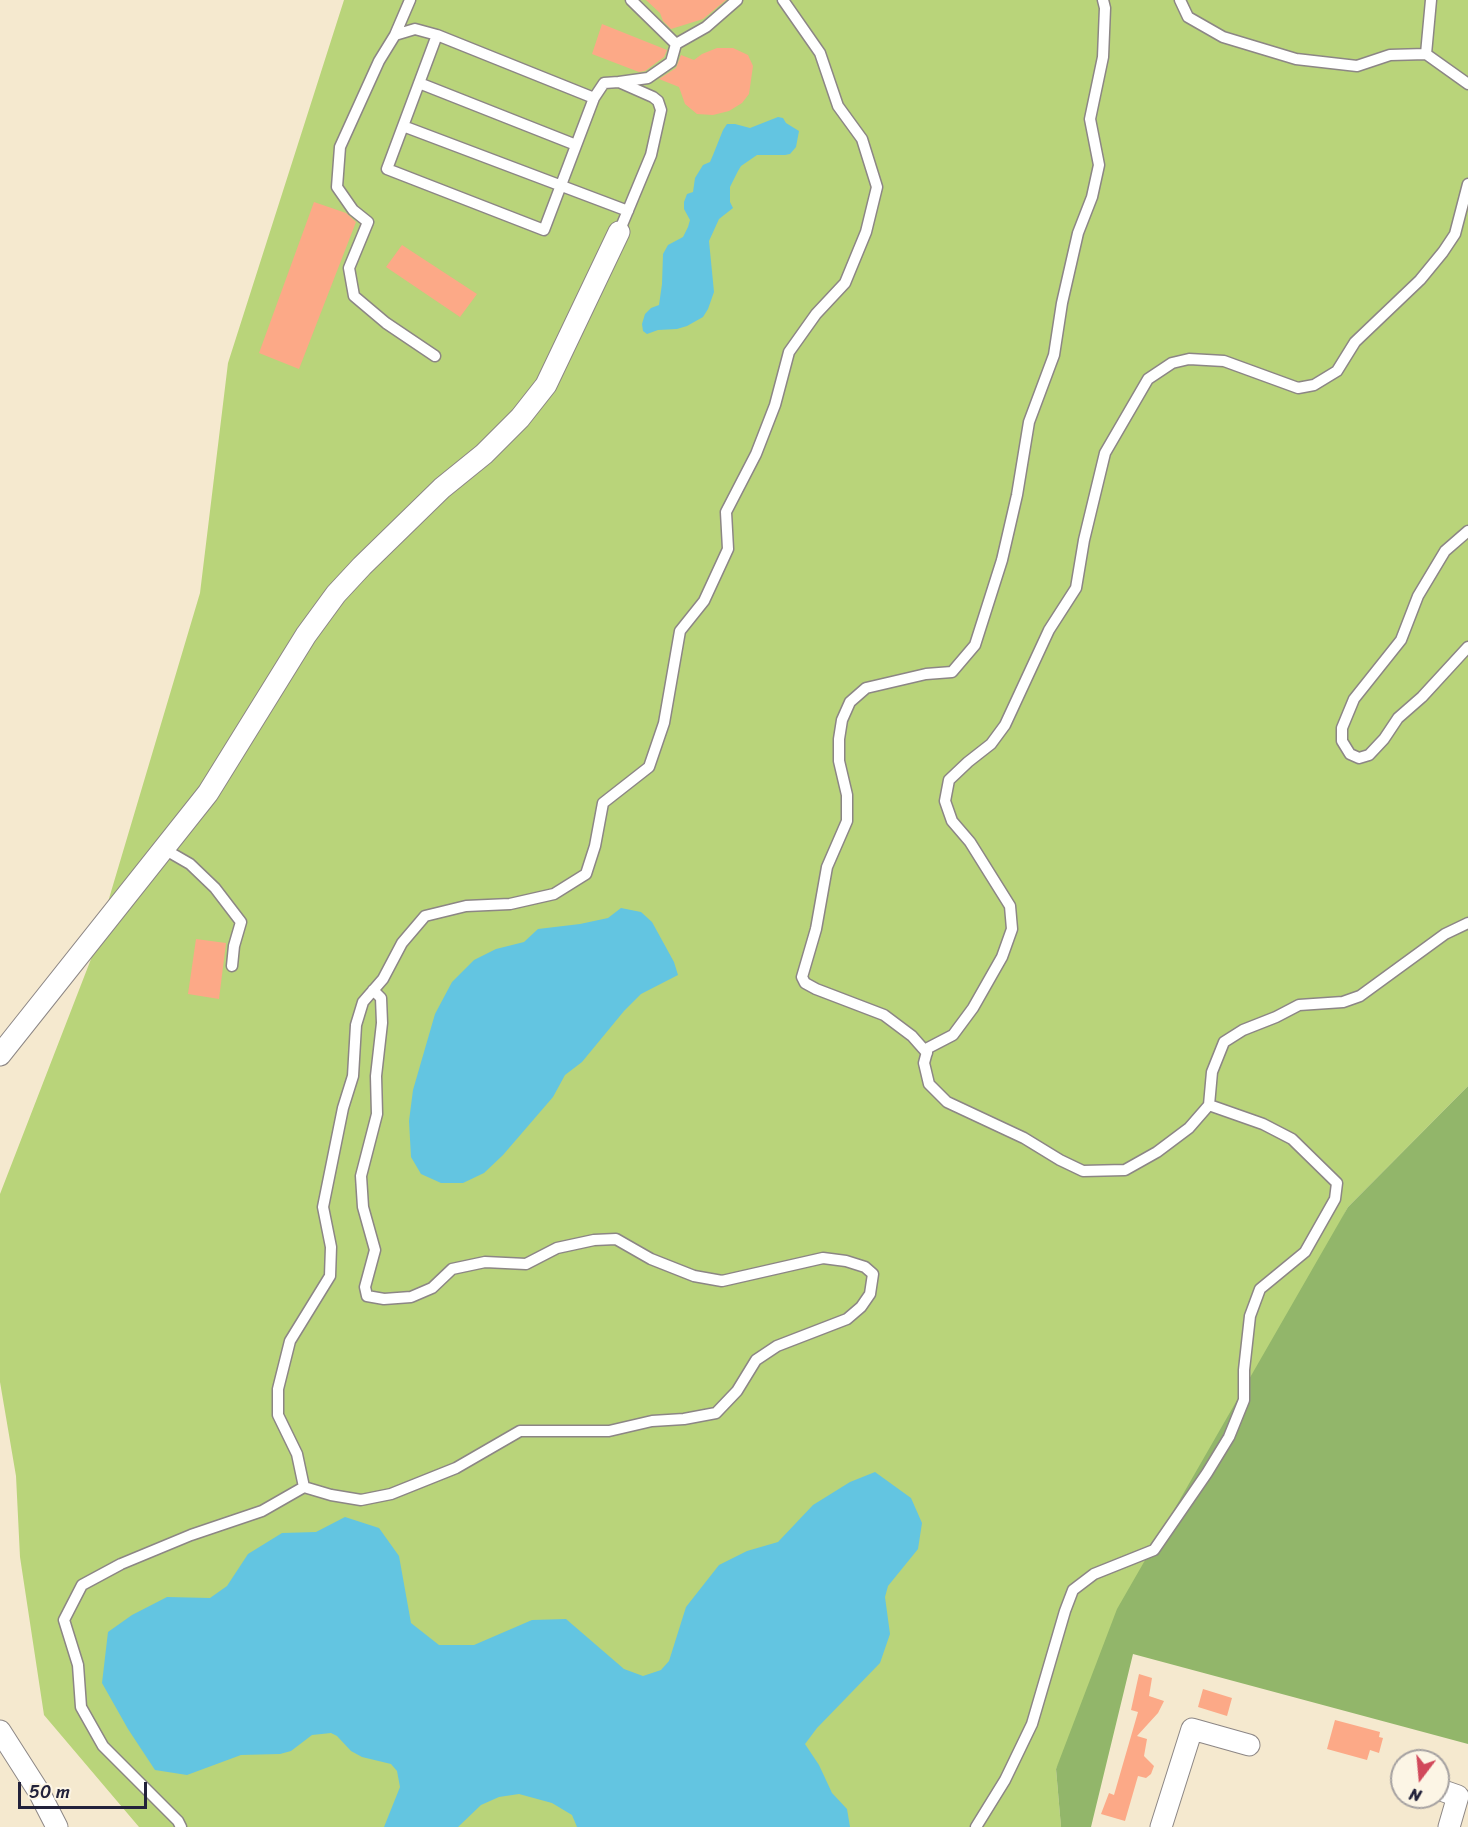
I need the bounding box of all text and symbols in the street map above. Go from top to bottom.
north arrow [1390,1749,1450,1809]
scale bar [21,1770,150,1808]
text: 50 m [29,1776,70,1808]
text: N [1406,1779,1425,1810]

